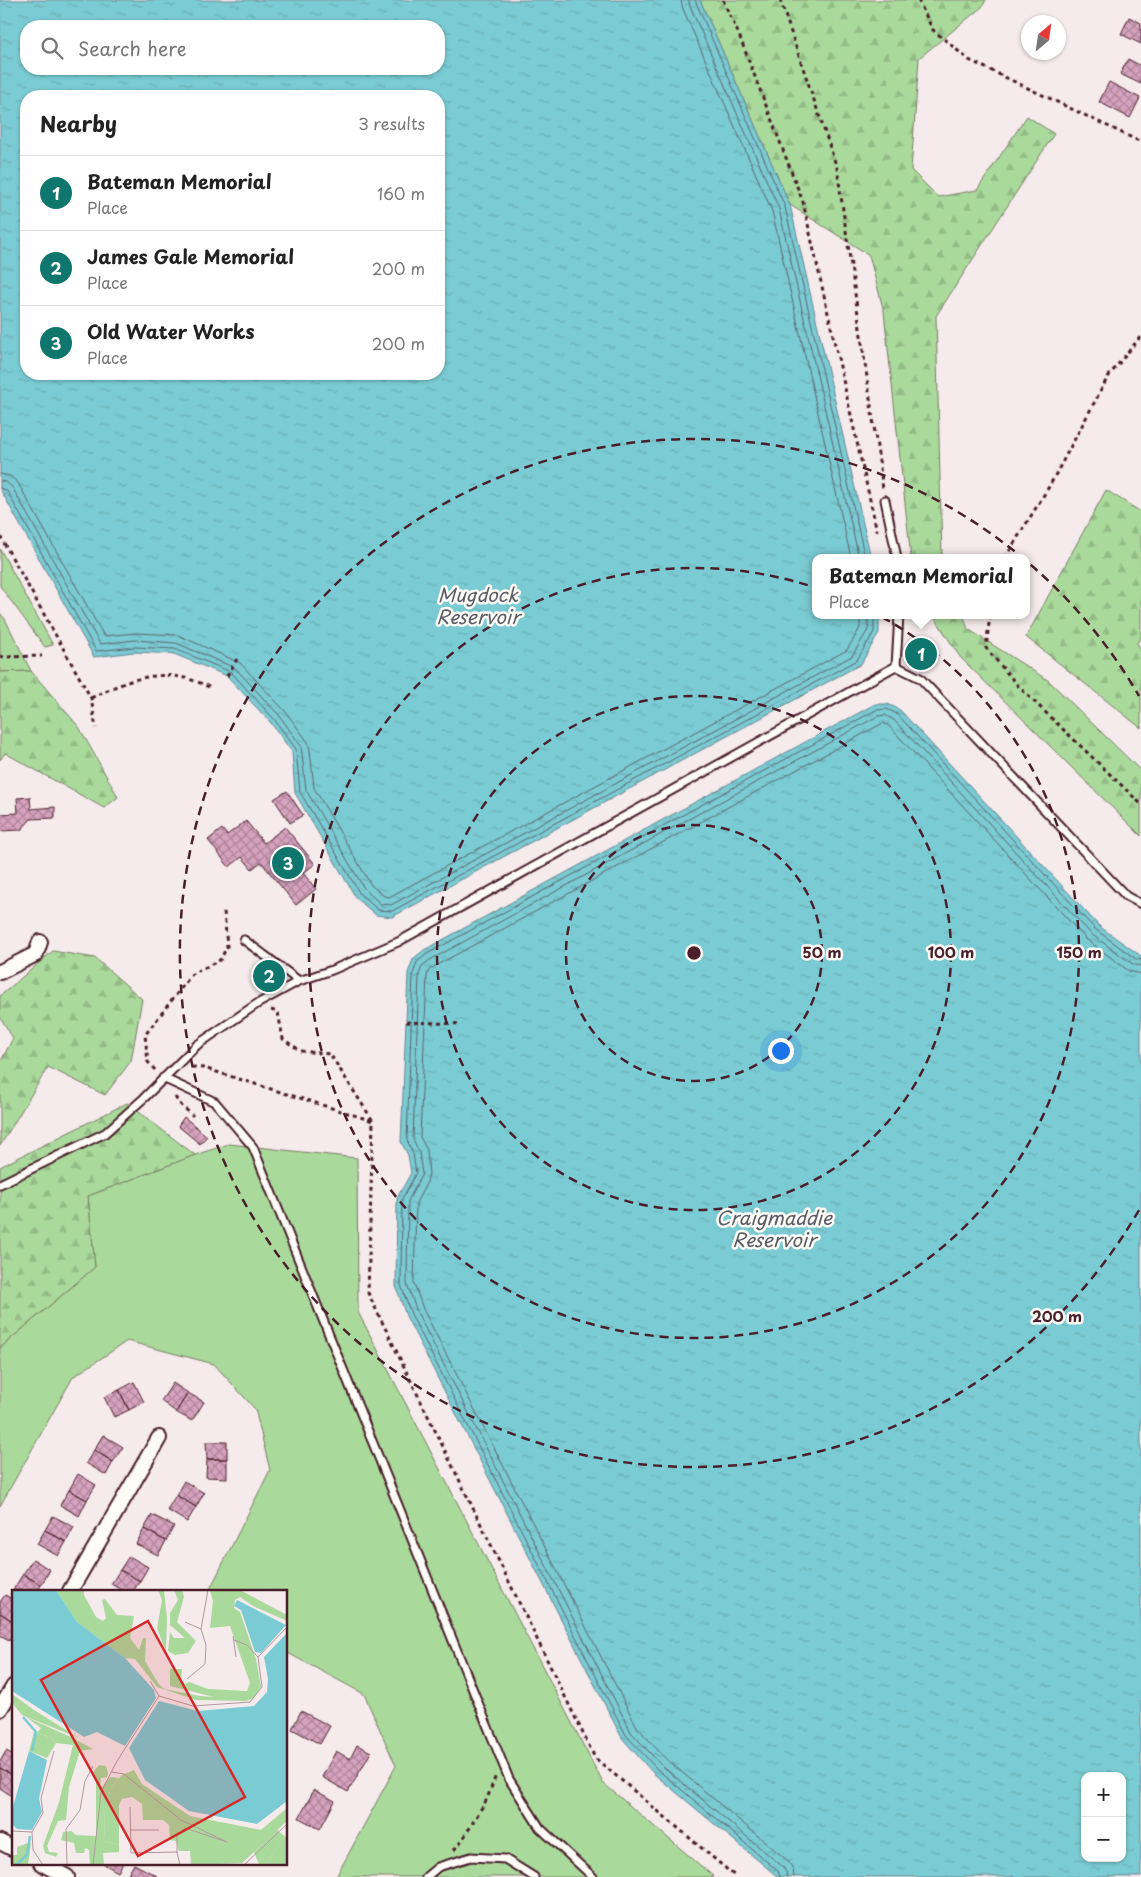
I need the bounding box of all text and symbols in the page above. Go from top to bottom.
north arrow [1021,15,1066,60]
search box [20,20,445,75]
icon: search [38,34,66,62]
text: Search here [78,34,187,62]
text: Nearby [40,107,117,139]
text: 3 results [358,111,425,135]
text: Bateman Memorial [87,167,272,195]
text: 1 [52,181,60,205]
text: 160 m [377,181,425,205]
text: Place [87,195,128,219]
text: James Gale Memorial [87,242,294,270]
text: 2 [50,256,62,280]
text: 200 m [372,256,425,280]
text: Place [87,270,128,294]
text: Old Water Works [87,317,255,345]
text: 3 [51,331,61,355]
text: 200 m [372,331,425,355]
text: Place [87,345,128,369]
popup [812,554,1030,619]
text: Bateman Memorial [829,561,1013,589]
water label: Mugdock Reservoir [436,580,522,630]
text: Place [829,589,870,613]
pin: 1 [905,635,937,673]
pin: 3 [272,844,304,882]
text: 50 m [803,940,841,963]
text: 100 m [928,940,974,963]
text: 150 m [1056,940,1102,963]
centre of rings [685,944,703,962]
pin: 2 [253,957,285,995]
your location [768,1038,794,1064]
water label: Craigmaddie Reservoir [716,1203,833,1253]
text: 200 m [1032,1304,1082,1327]
inset map [12,1590,288,1864]
map controls [1081,1772,1126,1862]
button: + [1081,1772,1126,1817]
button: − [1081,1817,1126,1862]

